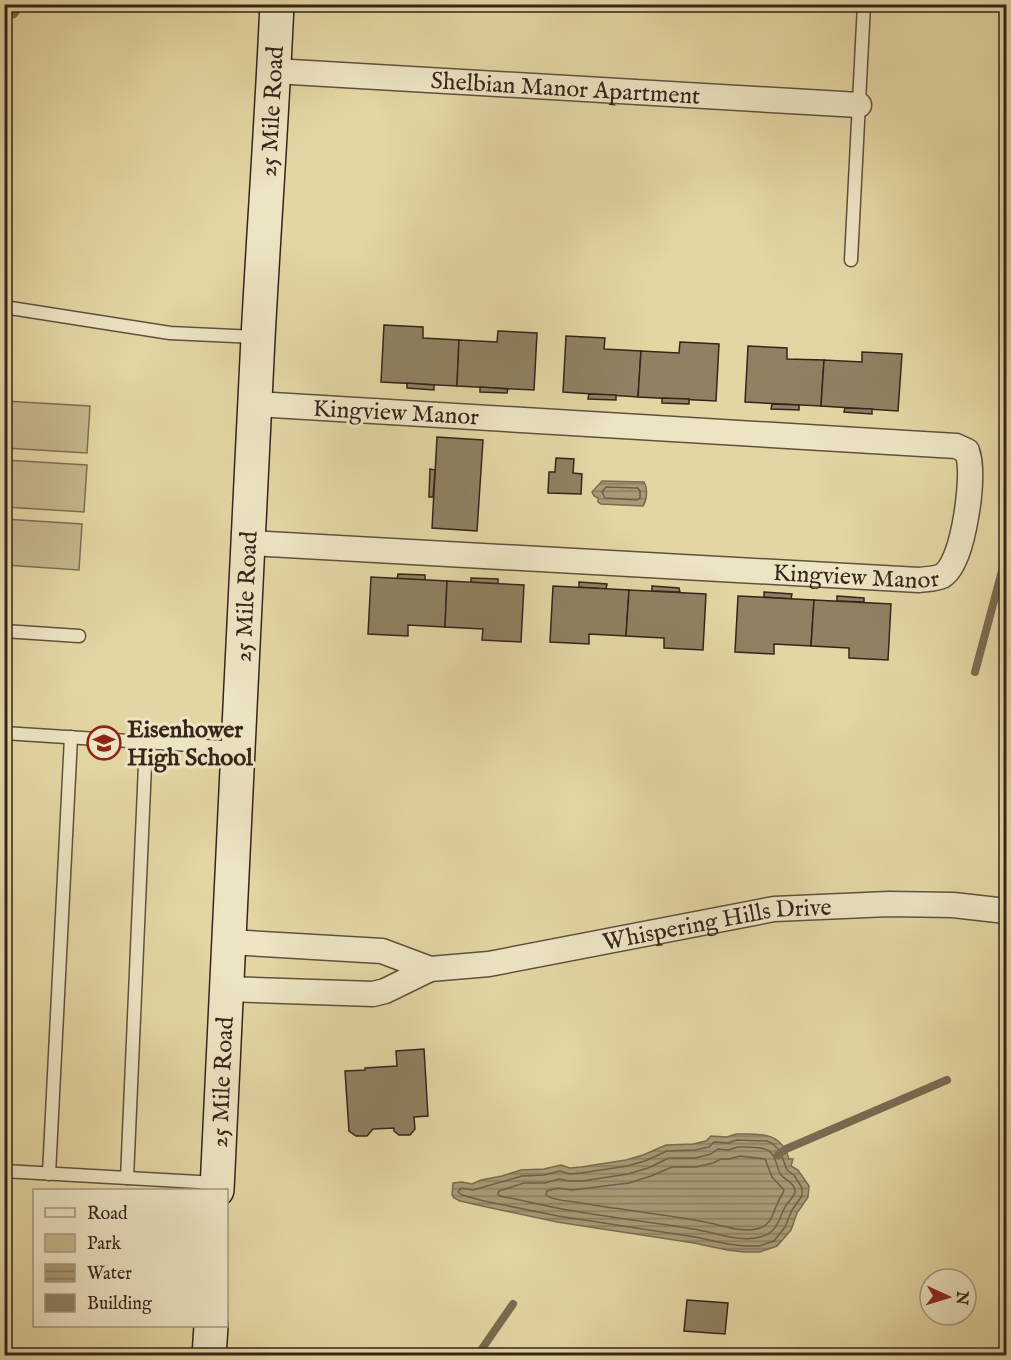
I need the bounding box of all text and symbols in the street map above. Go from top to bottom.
street label: 25 Mile Road [254,45,292,178]
street label: Shelbian Manor Apartment [430,66,701,113]
street label: Kingview Manor [312,394,480,433]
street label: 25 Mile Road [228,530,266,663]
street label: Kingview Manor [772,558,942,597]
place label: Eisenhower High School [127,715,253,774]
school or university icon: Eisenhower High School [86,725,122,761]
street label: Whispering Hills Drive [600,893,832,959]
street label: 25 Mile Road [205,1016,242,1148]
legend [33,1189,228,1327]
text: Road [87,1203,128,1226]
text: Park [87,1233,122,1256]
text: Water [87,1263,132,1286]
north arrow [918,1267,978,1327]
text: N [950,1289,971,1306]
text: Building [87,1293,152,1316]

